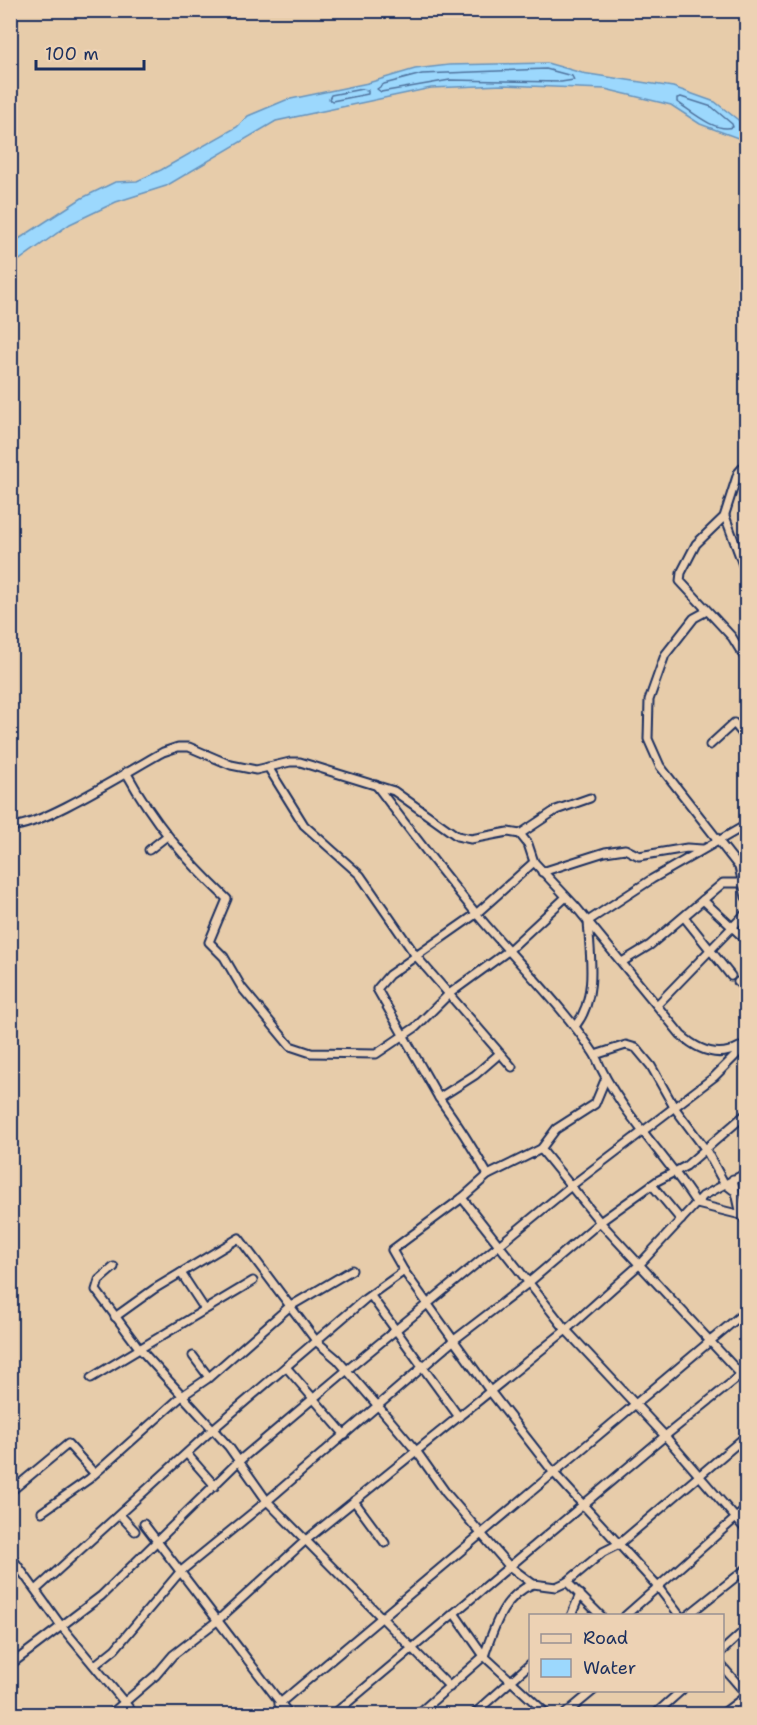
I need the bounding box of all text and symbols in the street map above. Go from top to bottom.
scale bar [36,33,144,71]
text: 100 m [45,42,99,66]
legend [529,1614,724,1692]
text: Road [583,1626,628,1650]
text: Water [583,1656,636,1680]

